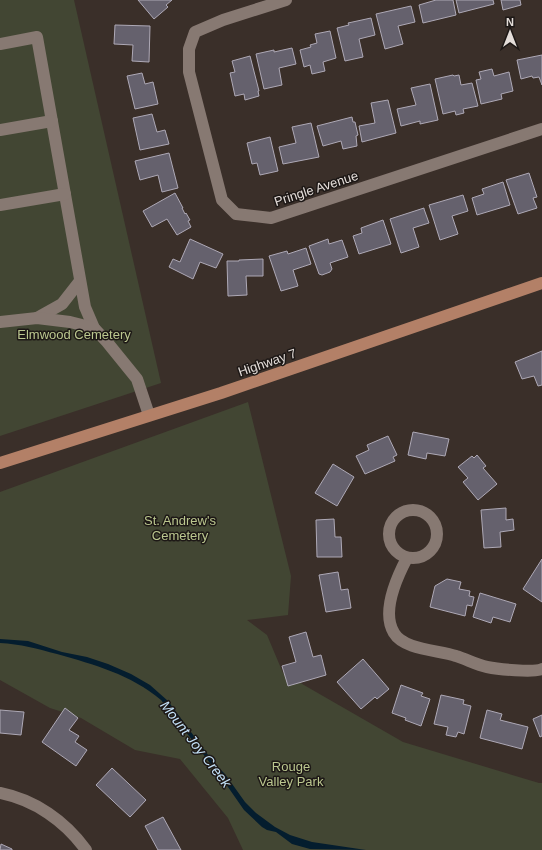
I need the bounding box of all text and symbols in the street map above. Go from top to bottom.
north arrow [490,12,530,52]
text: N [506,16,514,28]
street label: Pringle Avenue [272,168,360,209]
park label: Elmwood Cemetery [17,327,131,342]
street label: Highway 7 [236,345,298,379]
park label: St. Andrew's Cemetery [144,513,216,543]
water label: Mount Joy Creek [157,697,235,791]
park label: Rouge Valley Park [259,759,324,789]

